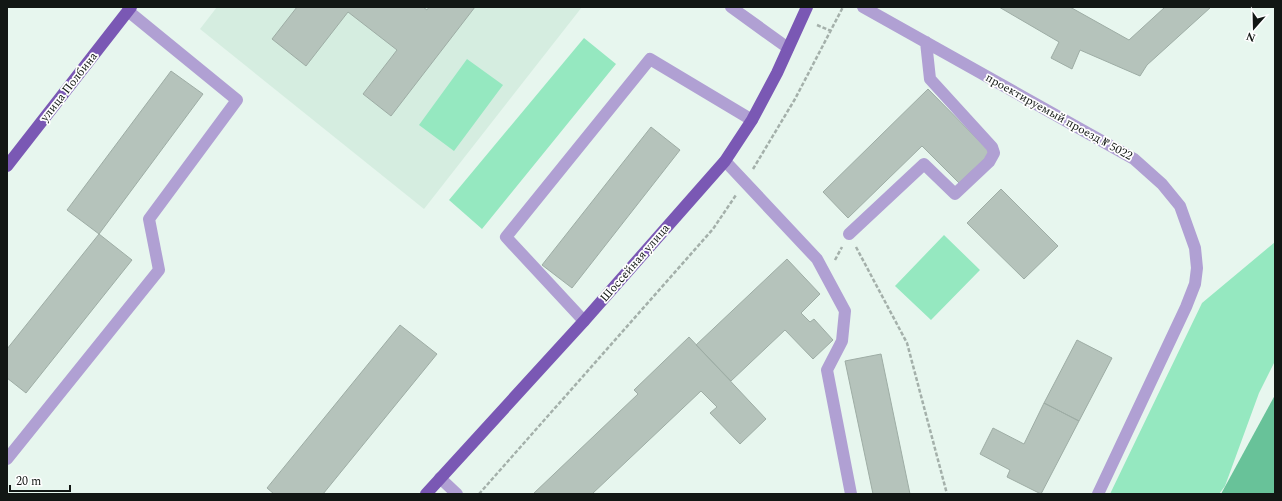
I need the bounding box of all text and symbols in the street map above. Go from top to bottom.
north arrow [1234,8,1274,48]
text: N [1244,27,1258,46]
street label: улица Полбина [35,48,103,127]
street label: проектируемый проезд № 5022 [982,68,1136,166]
street label: Шоссейная улица [596,220,675,306]
scale bar [10,467,70,493]
text: 20 m [16,472,41,491]

